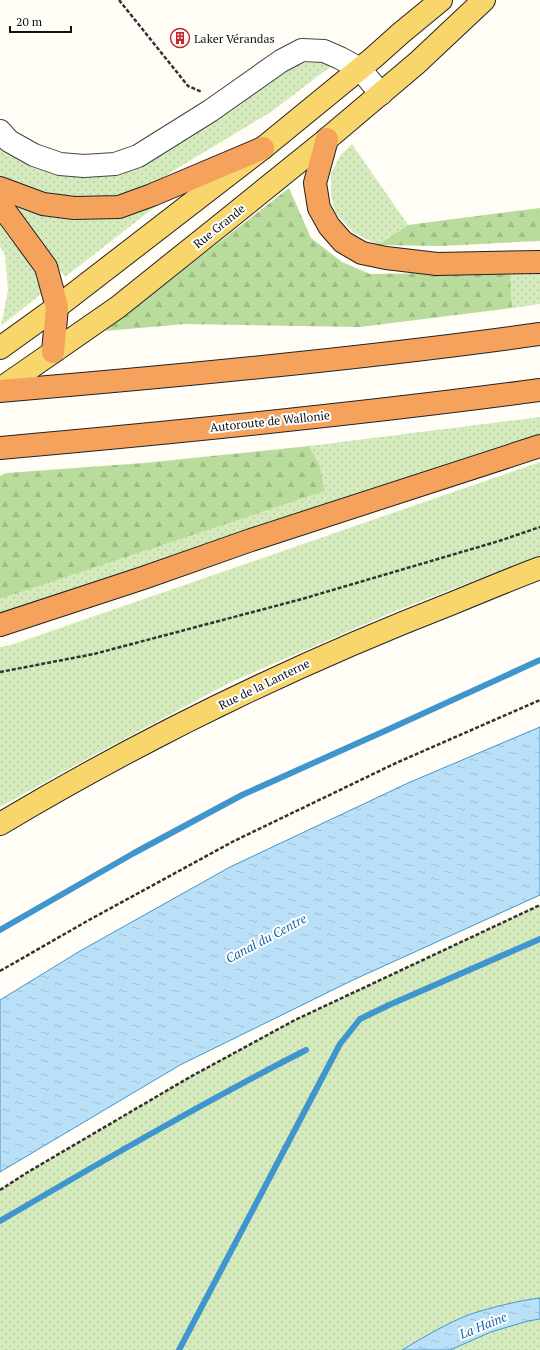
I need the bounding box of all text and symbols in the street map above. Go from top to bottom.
scale bar [10,8,71,34]
text: 20 m [16,14,43,29]
building icon: Laker Vérandas [169,27,191,49]
place label: Laker Vérandas [194,31,275,46]
street label: Rue Grande [190,201,248,251]
street label: Autoroute de Wallonie [209,407,331,435]
street label: Rue de la Lanterne [216,655,312,713]
water label: Canal du Centre [222,909,310,967]
water label: La Haine [455,1307,510,1343]

